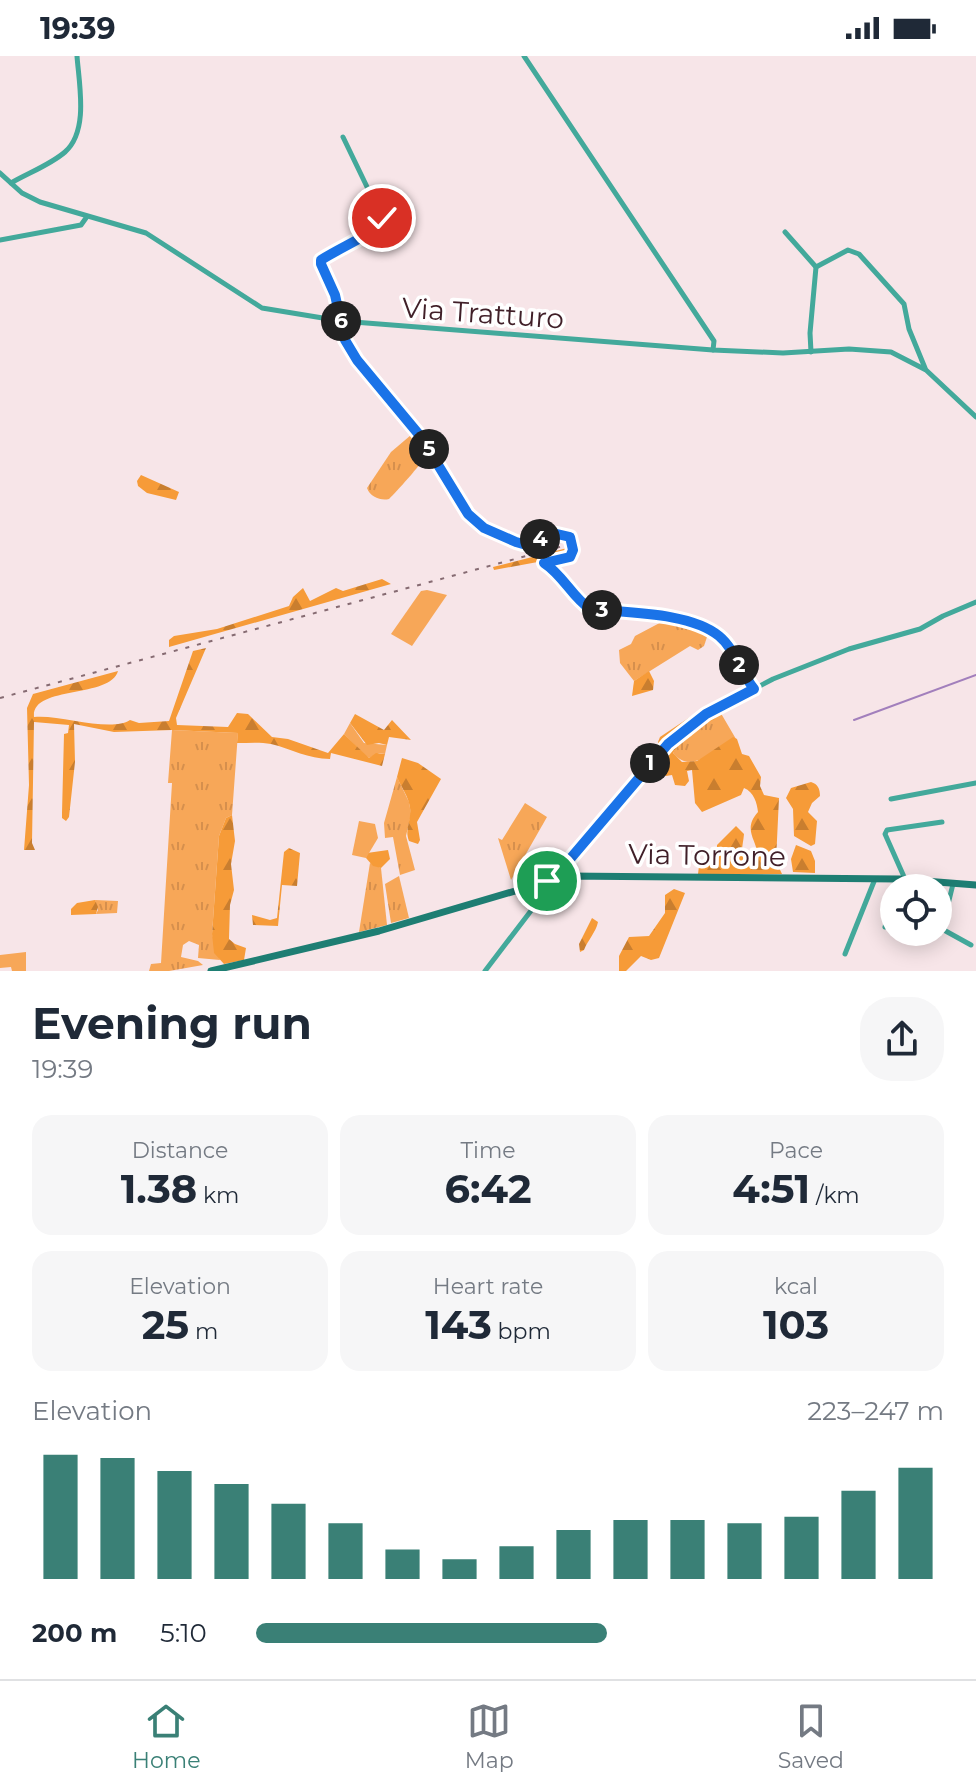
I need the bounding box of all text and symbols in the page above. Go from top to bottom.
text: 19:39 [40,10,116,47]
pin [348,184,416,252]
icon: check [360,196,404,240]
street label: Via Tratturo [401,290,565,336]
pin: 6 [321,301,361,341]
text: 6 [334,307,348,334]
pin: 5 [409,429,449,469]
text: 5 [422,435,436,462]
pin: 4 [520,519,560,559]
text: 4 [532,525,548,552]
pin: 3 [582,590,622,630]
text: 3 [595,596,609,623]
pin: 2 [719,645,759,685]
text: 2 [733,651,745,678]
pin: 1 [630,743,670,783]
text: 1 [646,749,654,776]
street label: Via Torrone [628,837,786,873]
pin [513,847,581,915]
icon: arrive [525,859,569,903]
map controls [880,874,952,946]
button: locate [880,874,952,946]
text: Evening run [32,996,312,1050]
button: share [860,997,944,1081]
text: 19:39 [32,1053,93,1085]
text: Distance [132,1137,228,1164]
text: Time [460,1137,516,1164]
text: Pace [769,1137,823,1164]
text: 1.38 [121,1164,197,1213]
text: 6:42 [444,1164,532,1213]
text: 4:51 [732,1164,810,1213]
text: km [197,1182,239,1209]
text: /km [810,1182,860,1209]
text: Elevation [129,1273,231,1300]
text: Heart rate [433,1273,543,1300]
text: kcal [774,1273,818,1300]
text: 25 [142,1300,189,1349]
text: 143 [425,1300,492,1349]
text: 103 [763,1300,829,1349]
text: m [189,1318,218,1345]
text: bpm [492,1318,551,1345]
text: Elevation [32,1395,152,1427]
text: 223–247 m [807,1395,944,1427]
text: 200 m [32,1617,117,1649]
text: 5:10 [160,1617,207,1649]
tab: Home [132,1699,200,1774]
tab: Map [465,1699,514,1774]
tab: Saved [778,1699,844,1774]

